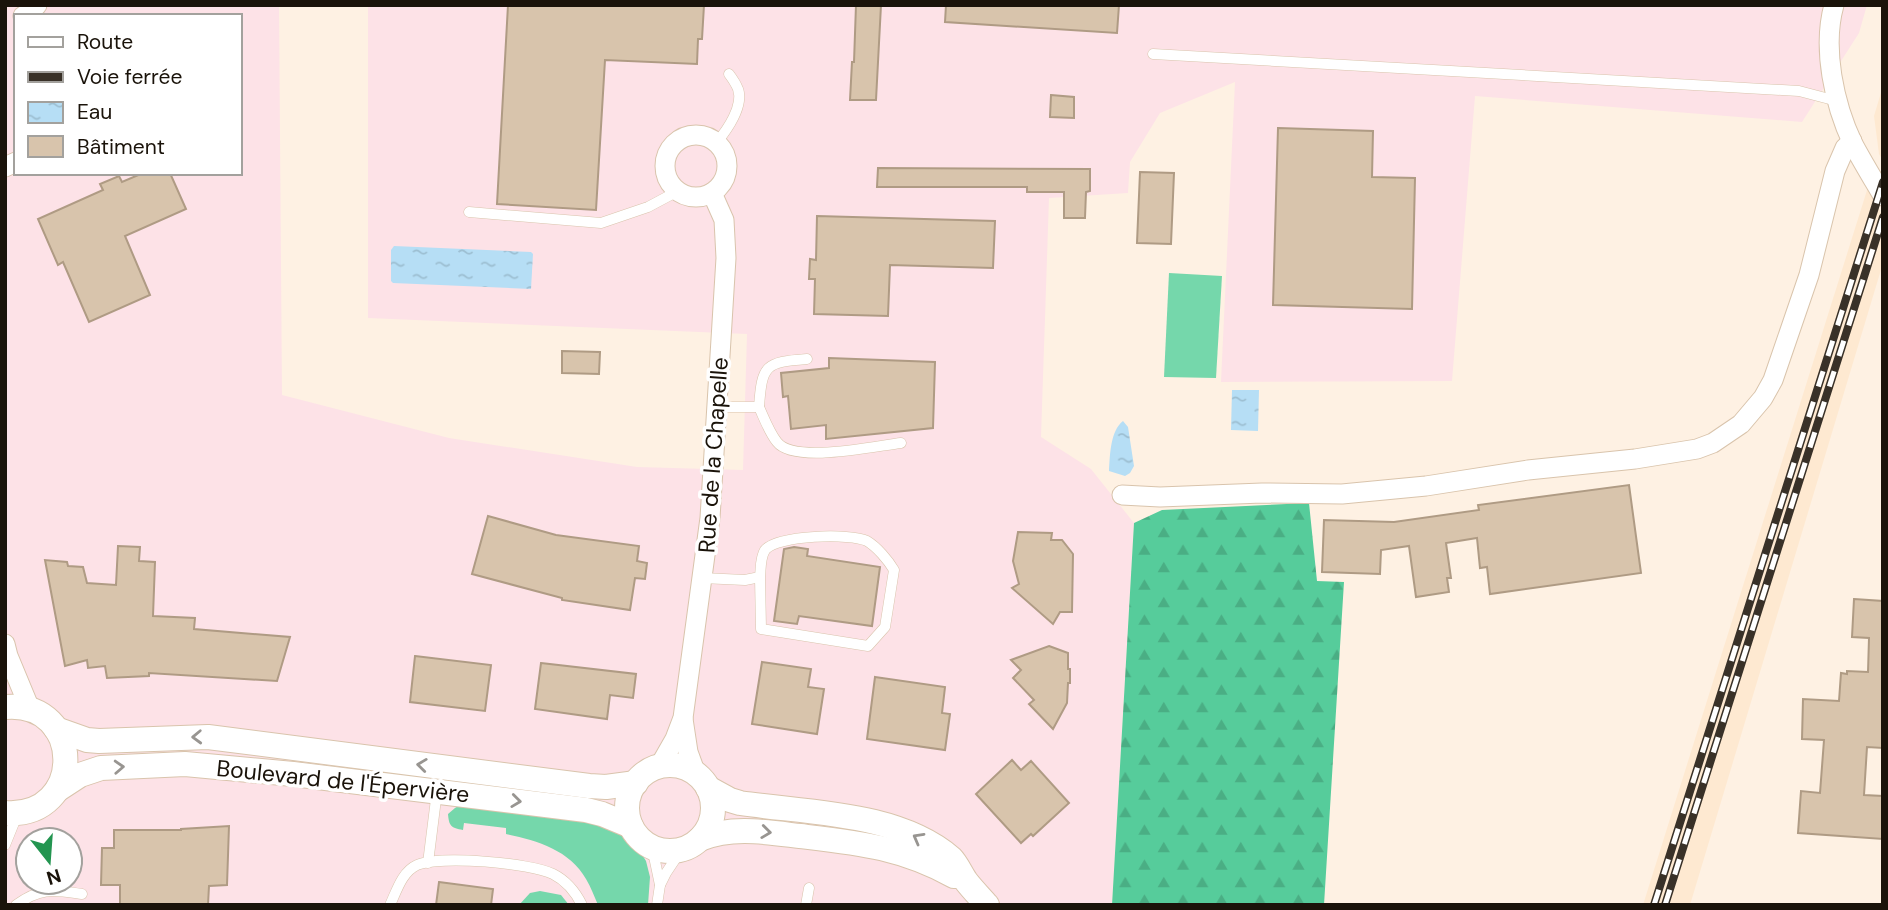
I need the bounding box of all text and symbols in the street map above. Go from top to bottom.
legend [14,14,242,175]
text: Route [77,28,133,56]
text: Voie ferrée [77,63,182,91]
text: Eau [77,98,112,126]
text: Bâtiment [77,133,165,161]
street label: Rue de la Chapelle [691,356,735,554]
one-way arrow [191,730,202,745]
street label: Boulevard de l'Épervière [215,753,471,809]
one-way arrow [416,757,428,772]
one-way arrow [114,759,125,774]
one-way arrow [510,794,522,809]
one-way arrow [761,824,772,839]
north arrow [14,826,84,896]
one-way arrow [913,833,925,846]
text: N [44,863,64,891]

